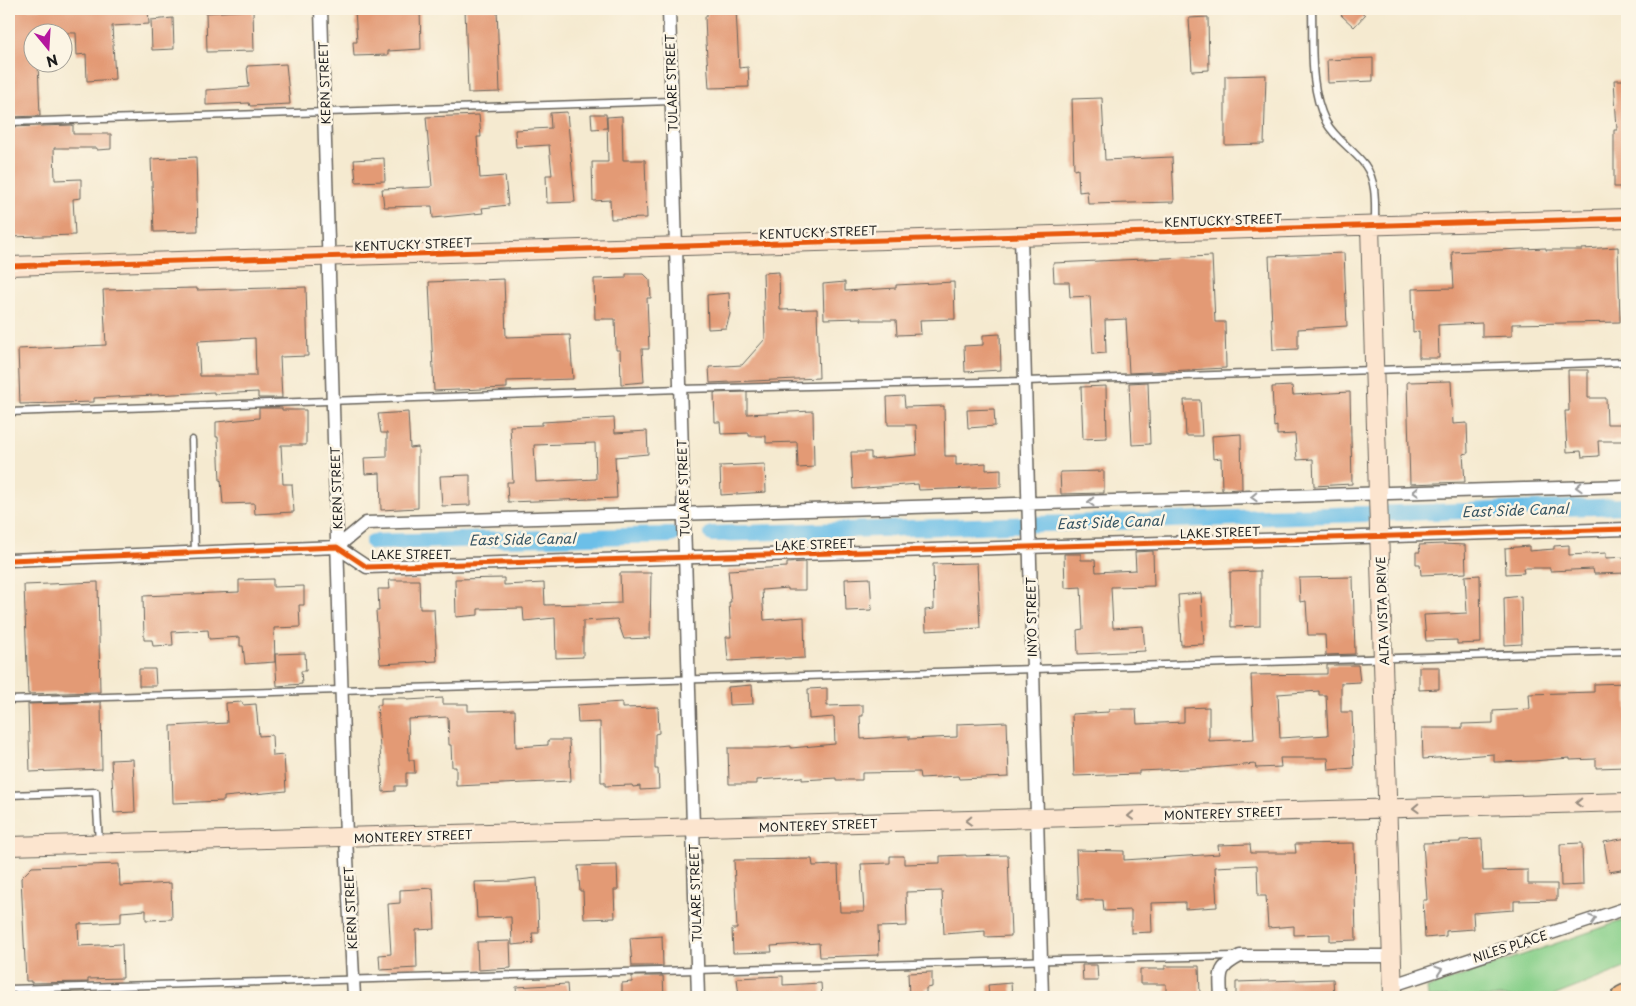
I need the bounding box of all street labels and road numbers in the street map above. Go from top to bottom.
street label: TULARE STREET [660,33,682,132]
street label: KERN STREET [314,40,334,125]
street label: KENTUCKY STREET [1164,209,1283,231]
street label: KENTUCKY STREET [759,221,878,243]
street label: KENTUCKY STREET [354,233,473,255]
street label: TULARE STREET [672,438,694,537]
street label: KERN STREET [326,445,346,530]
street label: LAKE STREET [1180,522,1261,542]
street label: LAKE STREET [775,534,856,554]
street label: LAKE STREET [371,545,452,563]
street label: ALTA VISTA DRIVE [1371,556,1393,666]
street label: INYO STREET [1021,576,1041,657]
street label: MONTEREY STREET [1163,802,1283,824]
street label: MONTEREY STREET [758,814,878,836]
street label: MONTEREY STREET [353,825,473,847]
street label: TULARE STREET [684,843,706,942]
street label: KERN STREET [339,865,361,950]
street label: NILES PLACE [1470,925,1550,967]

